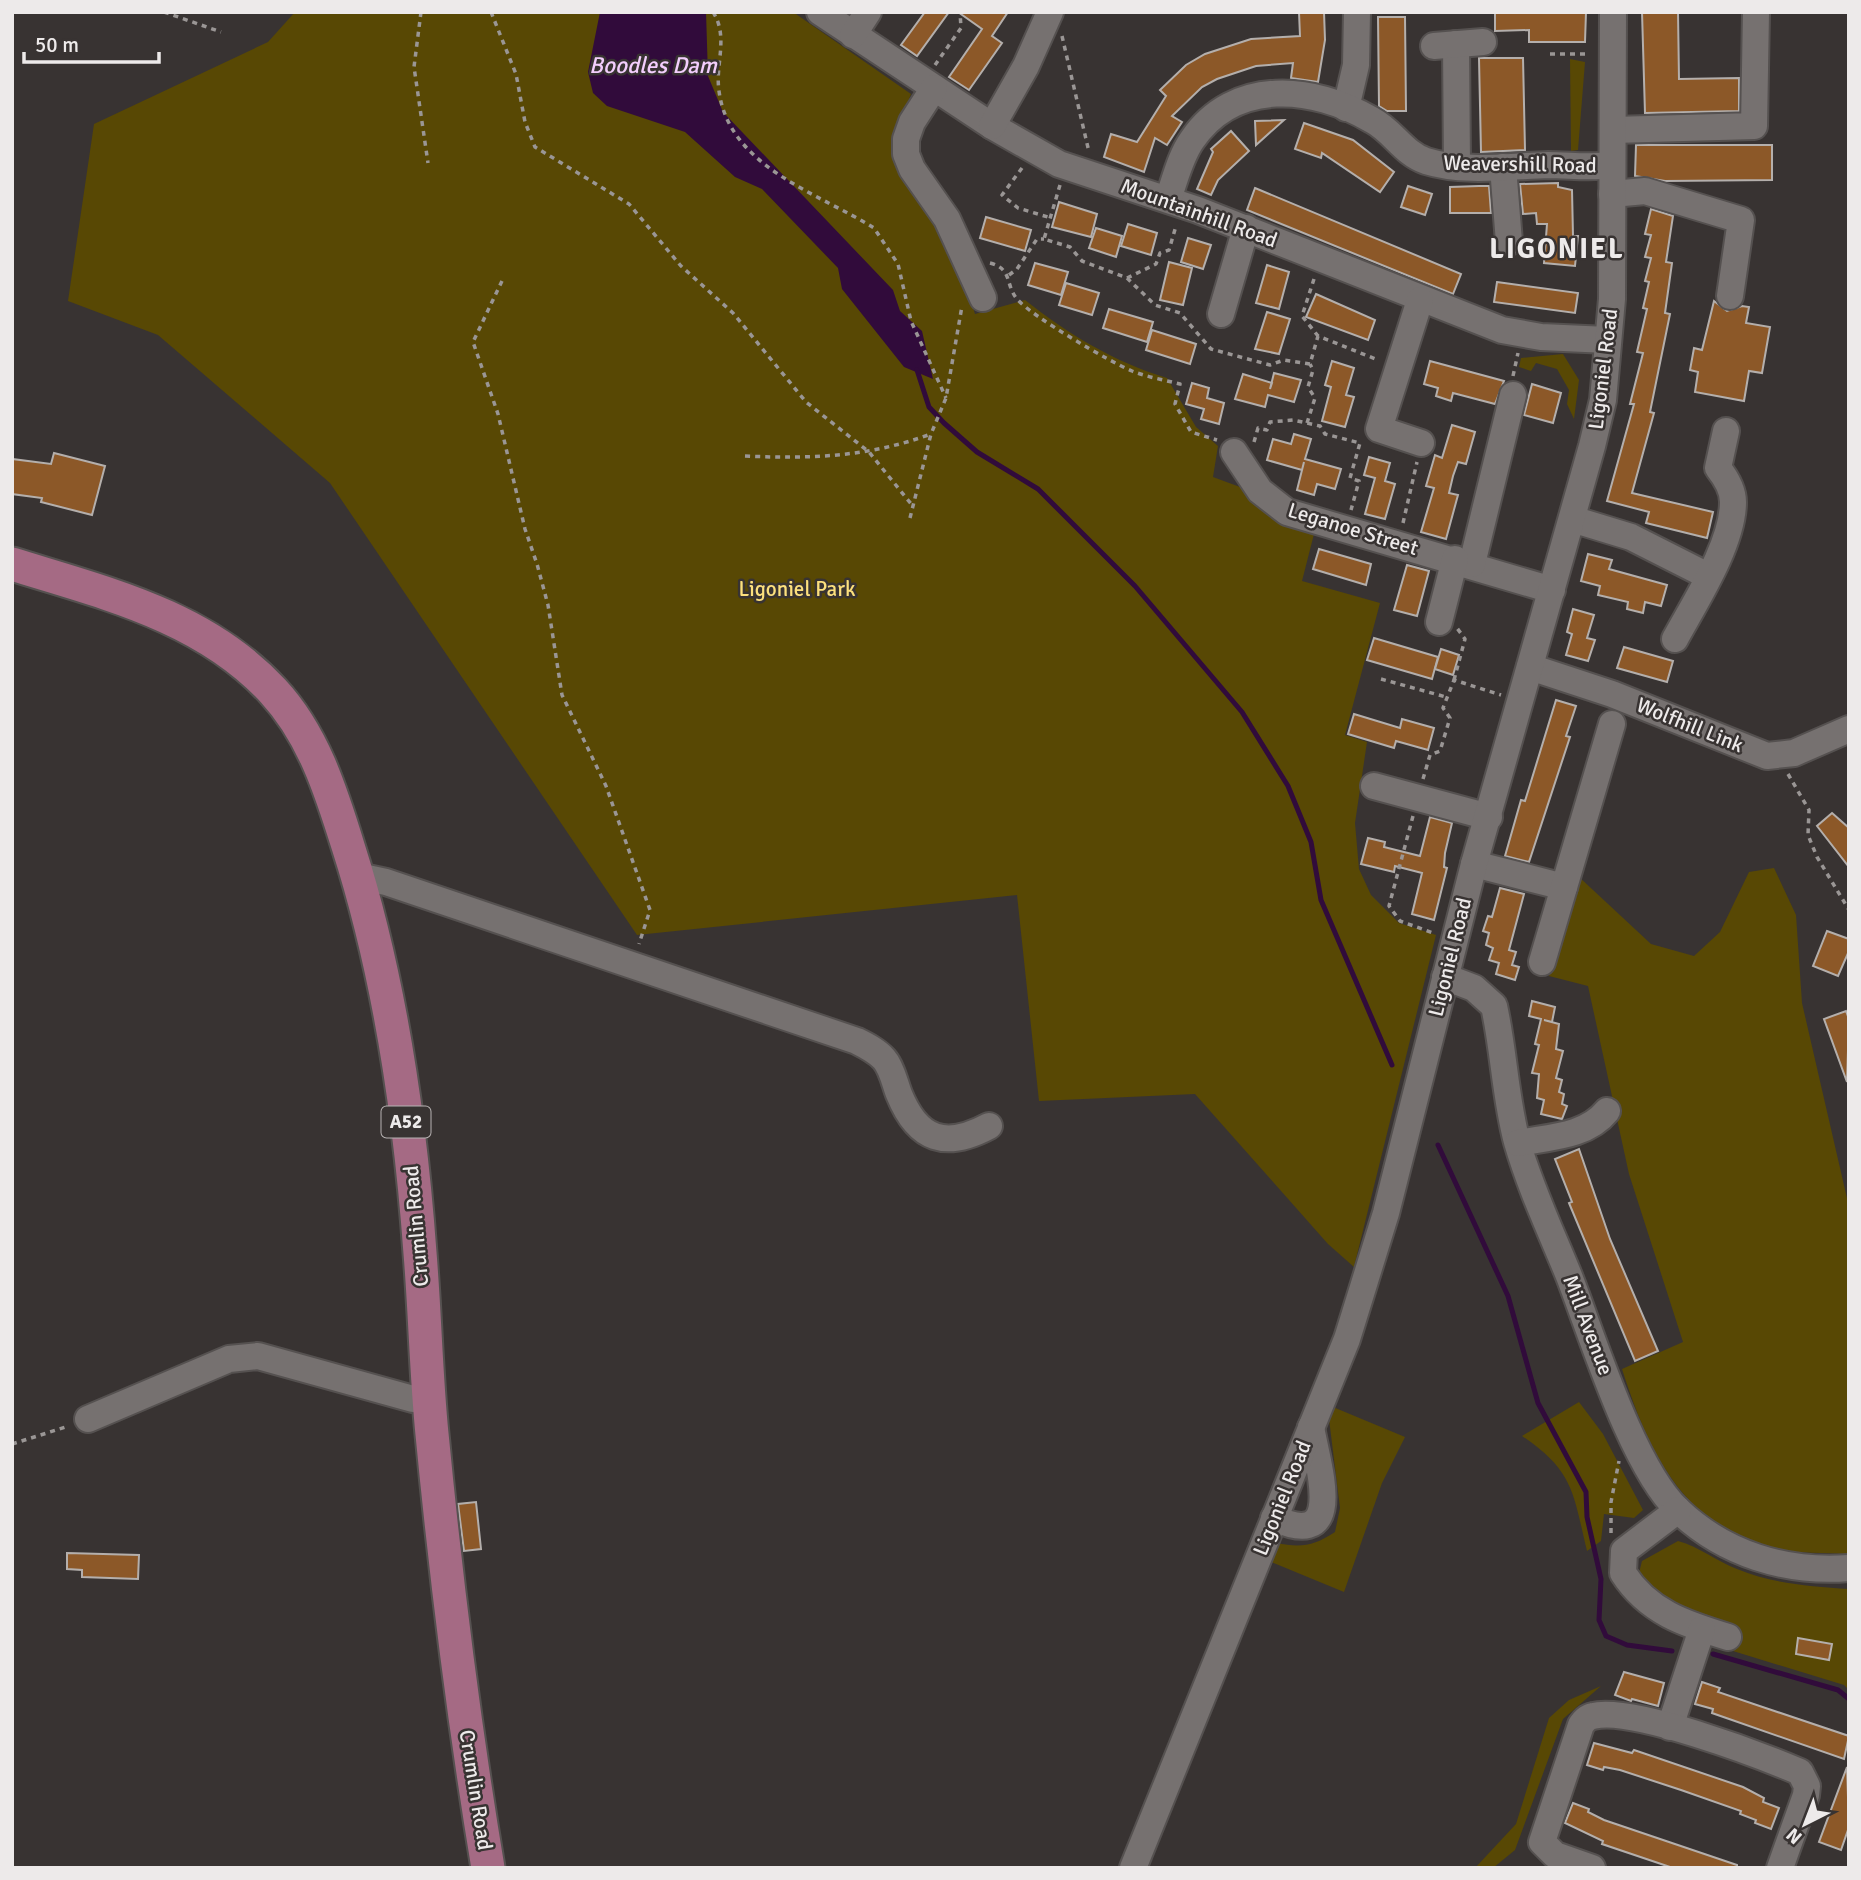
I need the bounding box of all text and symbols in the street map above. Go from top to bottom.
scale bar [24,21,159,65]
text: 50 m [35,32,79,58]
water label: Boodles Dam [589,51,718,80]
street label: Weavershill Road [1443,150,1597,178]
street label: Mountainhill Road [1117,173,1281,253]
district label: LIGONIEL [1489,232,1625,266]
street label: Ligoniel Road [1583,307,1623,431]
street label: Leganoe Street [1285,497,1421,561]
park label: Ligoniel Park [738,576,856,602]
street label: Wolfhill Link [1633,692,1748,758]
street label: Ligoniel Road [1423,895,1477,1019]
road number: A52 [382,1106,430,1138]
street label: Crumlin Road [398,1164,434,1288]
street label: Mill Avenue [1557,1271,1619,1379]
street label: Ligoniel Road [1247,1437,1317,1559]
street label: Crumlin Road [454,1728,498,1852]
north arrow [1770,1789,1840,1859]
text: N [1781,1823,1807,1849]

